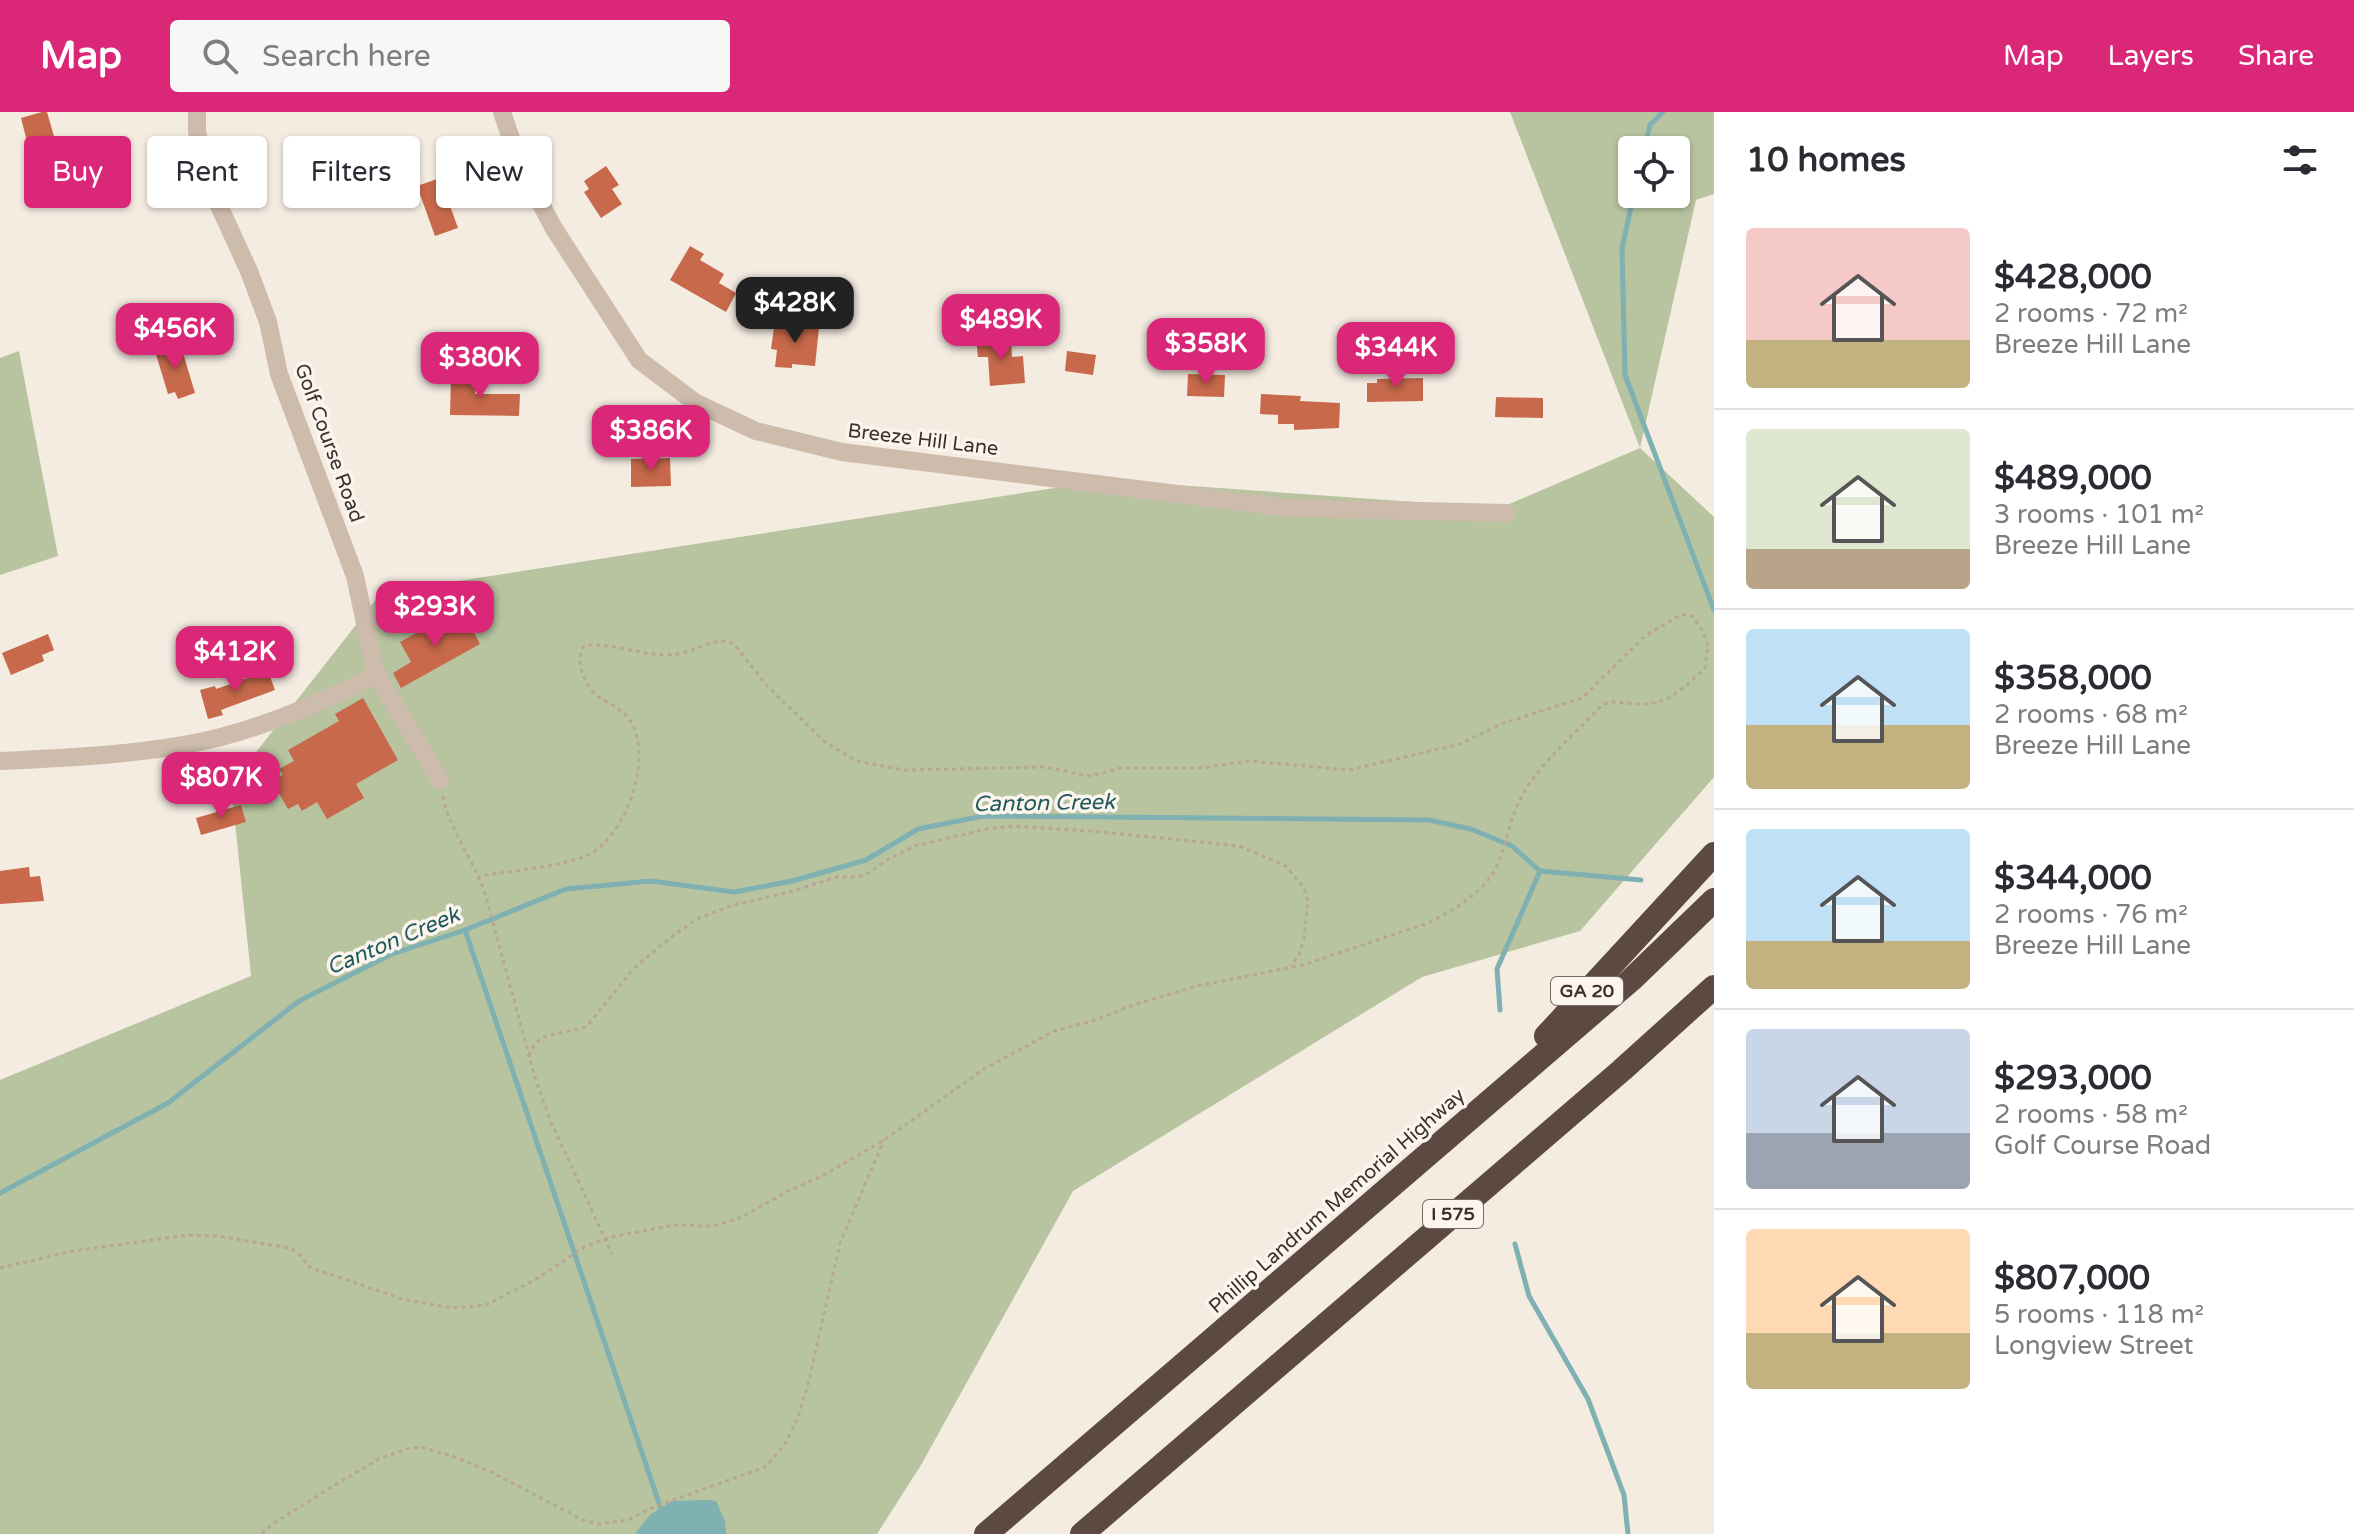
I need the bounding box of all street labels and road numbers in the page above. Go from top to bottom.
street label: Golf Course Road [289,360,369,526]
street label: Breeze Hill Lane [846,419,1000,461]
road number: GA 20 [1551,977,1623,1005]
street label: Phillip Landrum Memorial Highway [1204,1083,1470,1319]
road number: I 575 [1423,1200,1483,1228]

